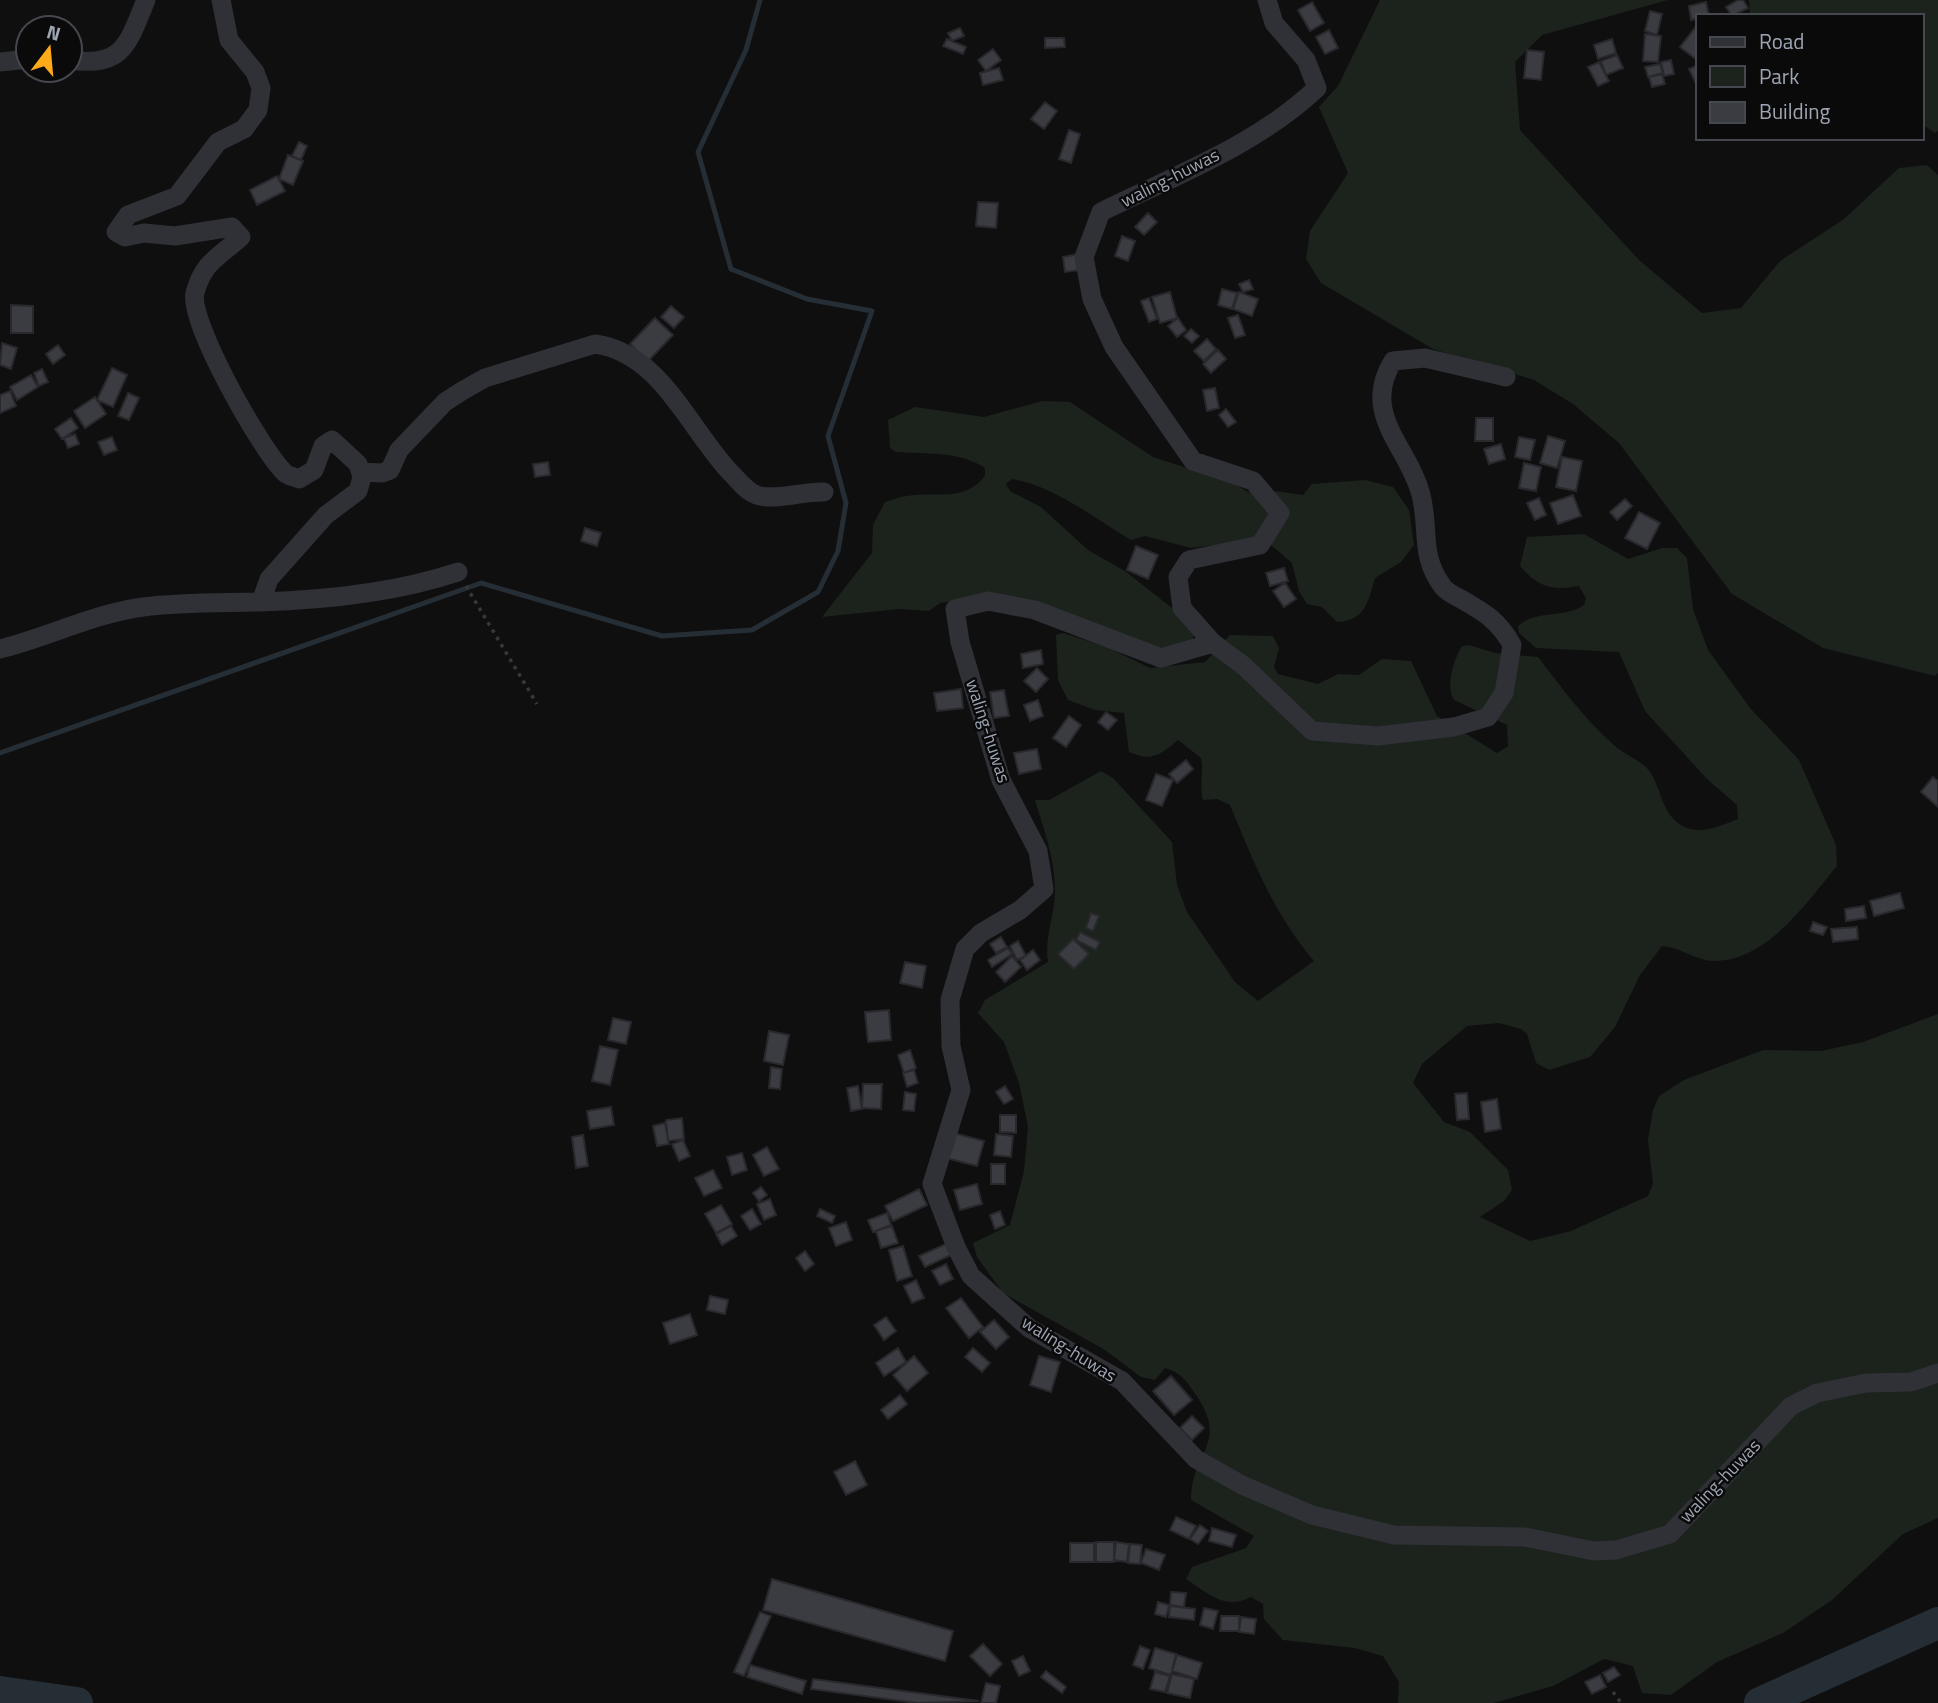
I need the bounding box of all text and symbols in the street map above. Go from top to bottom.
north arrow [14,14,84,84]
legend [1696,14,1924,140]
text: N [43,16,64,48]
text: Road [1759,25,1804,57]
text: Park [1759,60,1799,92]
text: Building [1759,95,1831,127]
street label: waling-huwas [1116,141,1224,214]
street label: waling-huwas [959,676,1018,786]
street label: waling-huwas [1016,1309,1122,1389]
street label: waling-huwas [1673,1433,1767,1529]

